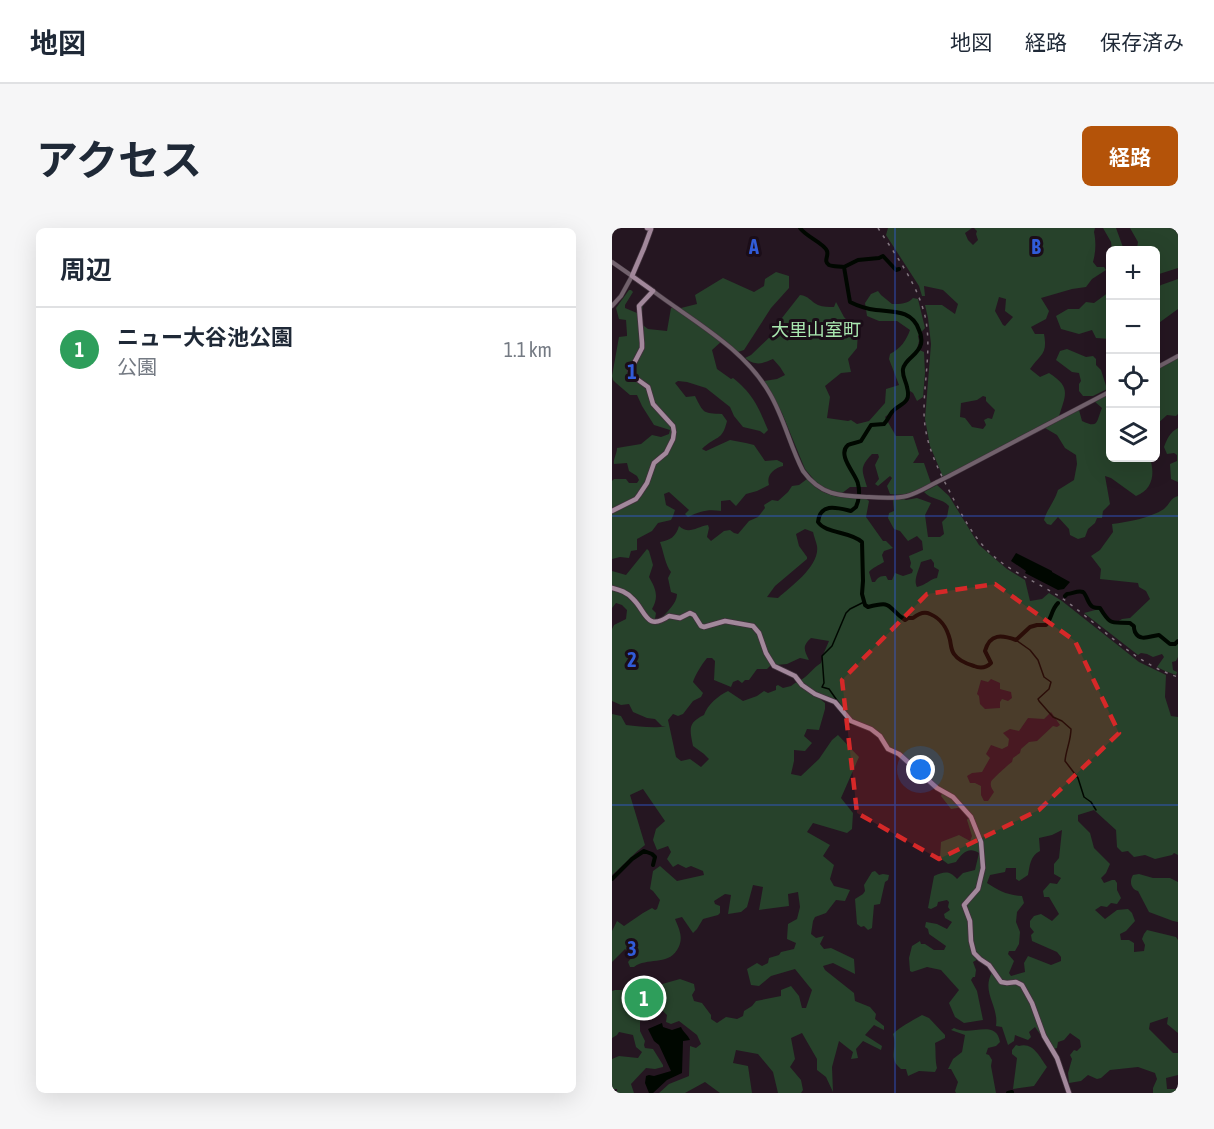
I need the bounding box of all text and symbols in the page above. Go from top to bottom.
text: 地図 [30,27,86,59]
text: 地図 [950,30,992,54]
text: 経路 [1025,30,1067,54]
text: 保存済み [1100,30,1184,54]
button: 経路 [1082,126,1178,186]
text: アクセス [36,136,202,184]
text: A [748,235,759,258]
text: B [1031,235,1041,258]
map controls [1106,246,1160,462]
button: + [1106,246,1160,300]
text: 周辺 [60,255,112,285]
button: − [1106,300,1160,354]
district label: 大里山室町 [771,319,861,340]
text: ニュー大谷池公園 [117,324,293,350]
text: 1 [75,338,84,361]
text: 1.1 km [504,338,552,361]
button: locate [1106,354,1160,408]
text: 公園 [117,355,157,378]
text: 1 [627,360,637,383]
button: layers [1106,408,1160,462]
text: 2 [627,648,637,671]
your location [906,755,935,784]
text: 3 [627,937,637,960]
pin: 1 [624,976,663,1020]

